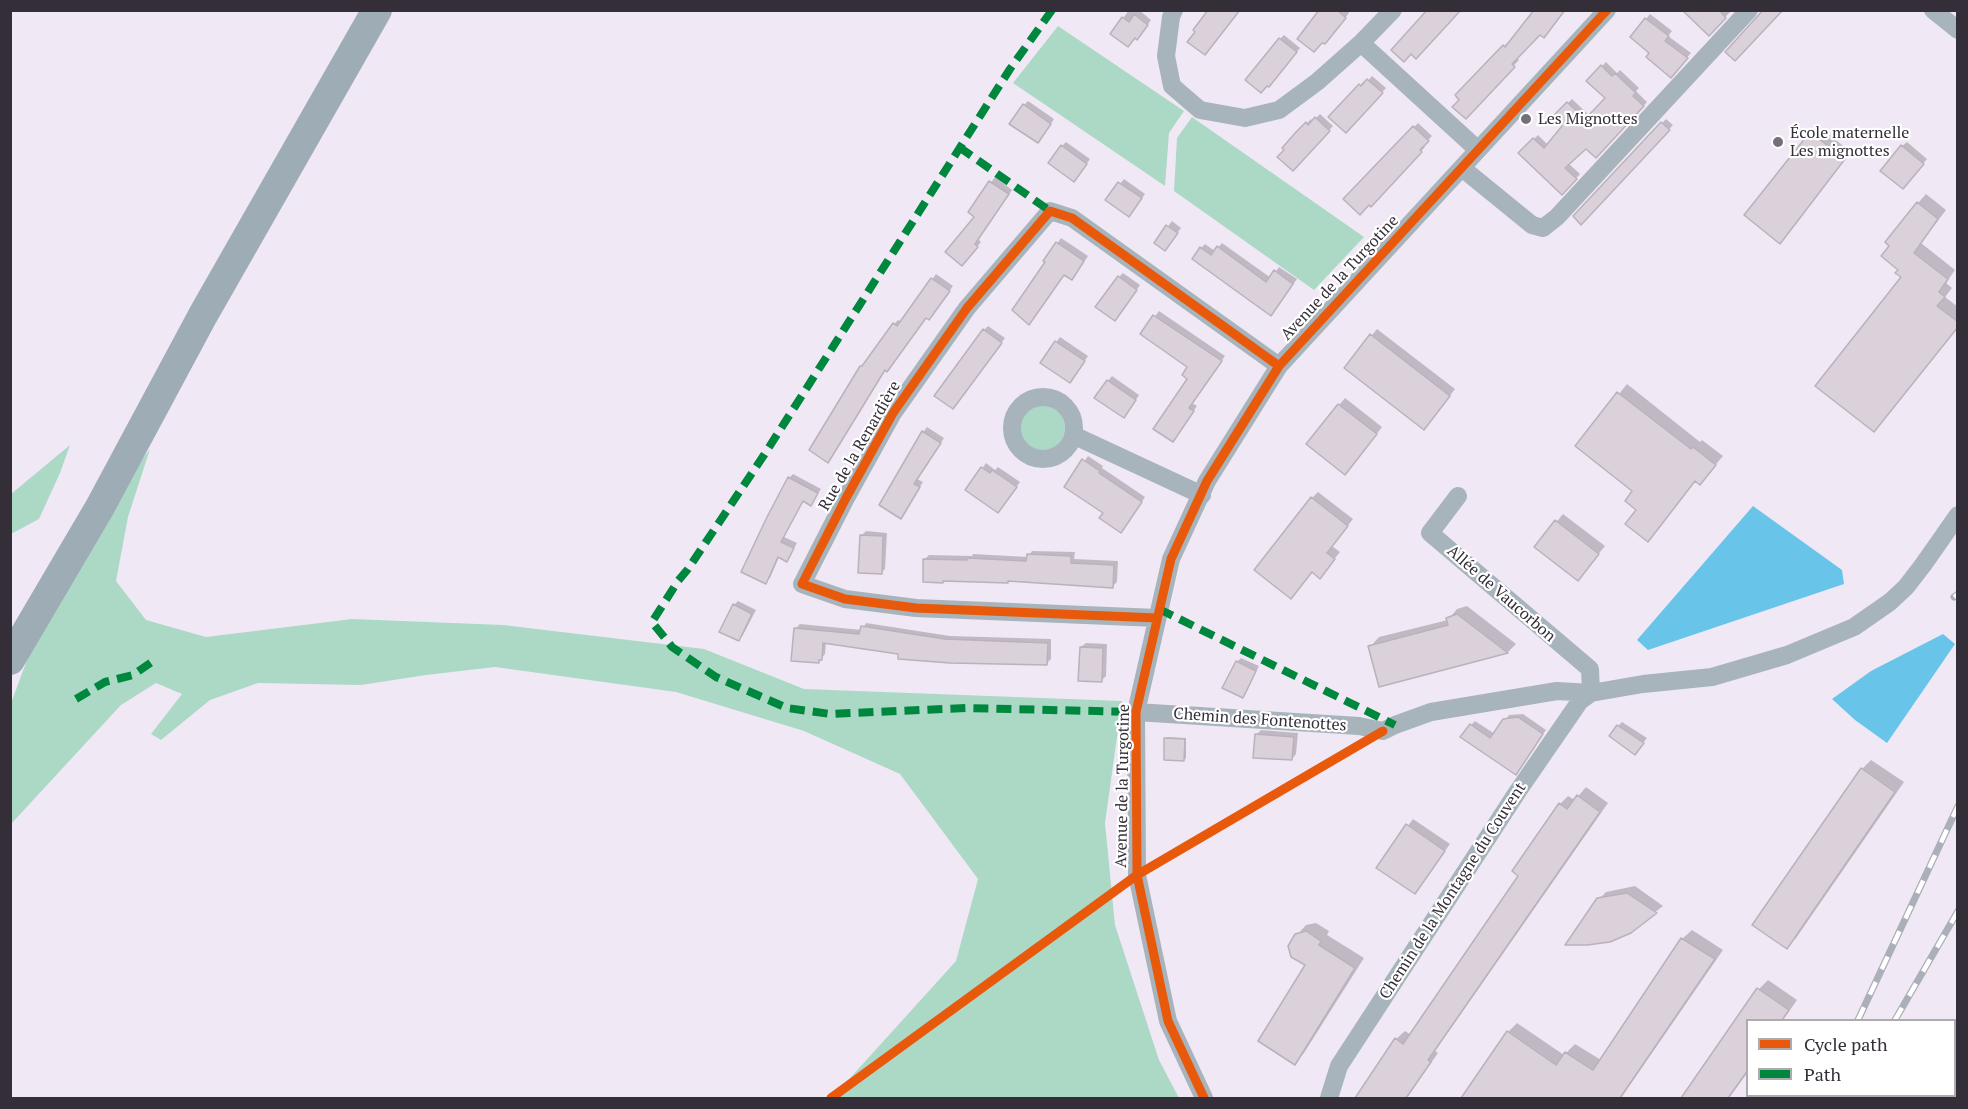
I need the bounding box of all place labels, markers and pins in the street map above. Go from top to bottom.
place label: Les Mignottes [1538,109,1638,129]
marker: Les Mignottes [1519,112,1533,126]
place label: École maternelle Les mignottes [1790,123,1909,161]
marker: École maternelle Les mignottes [1771,135,1785,149]

